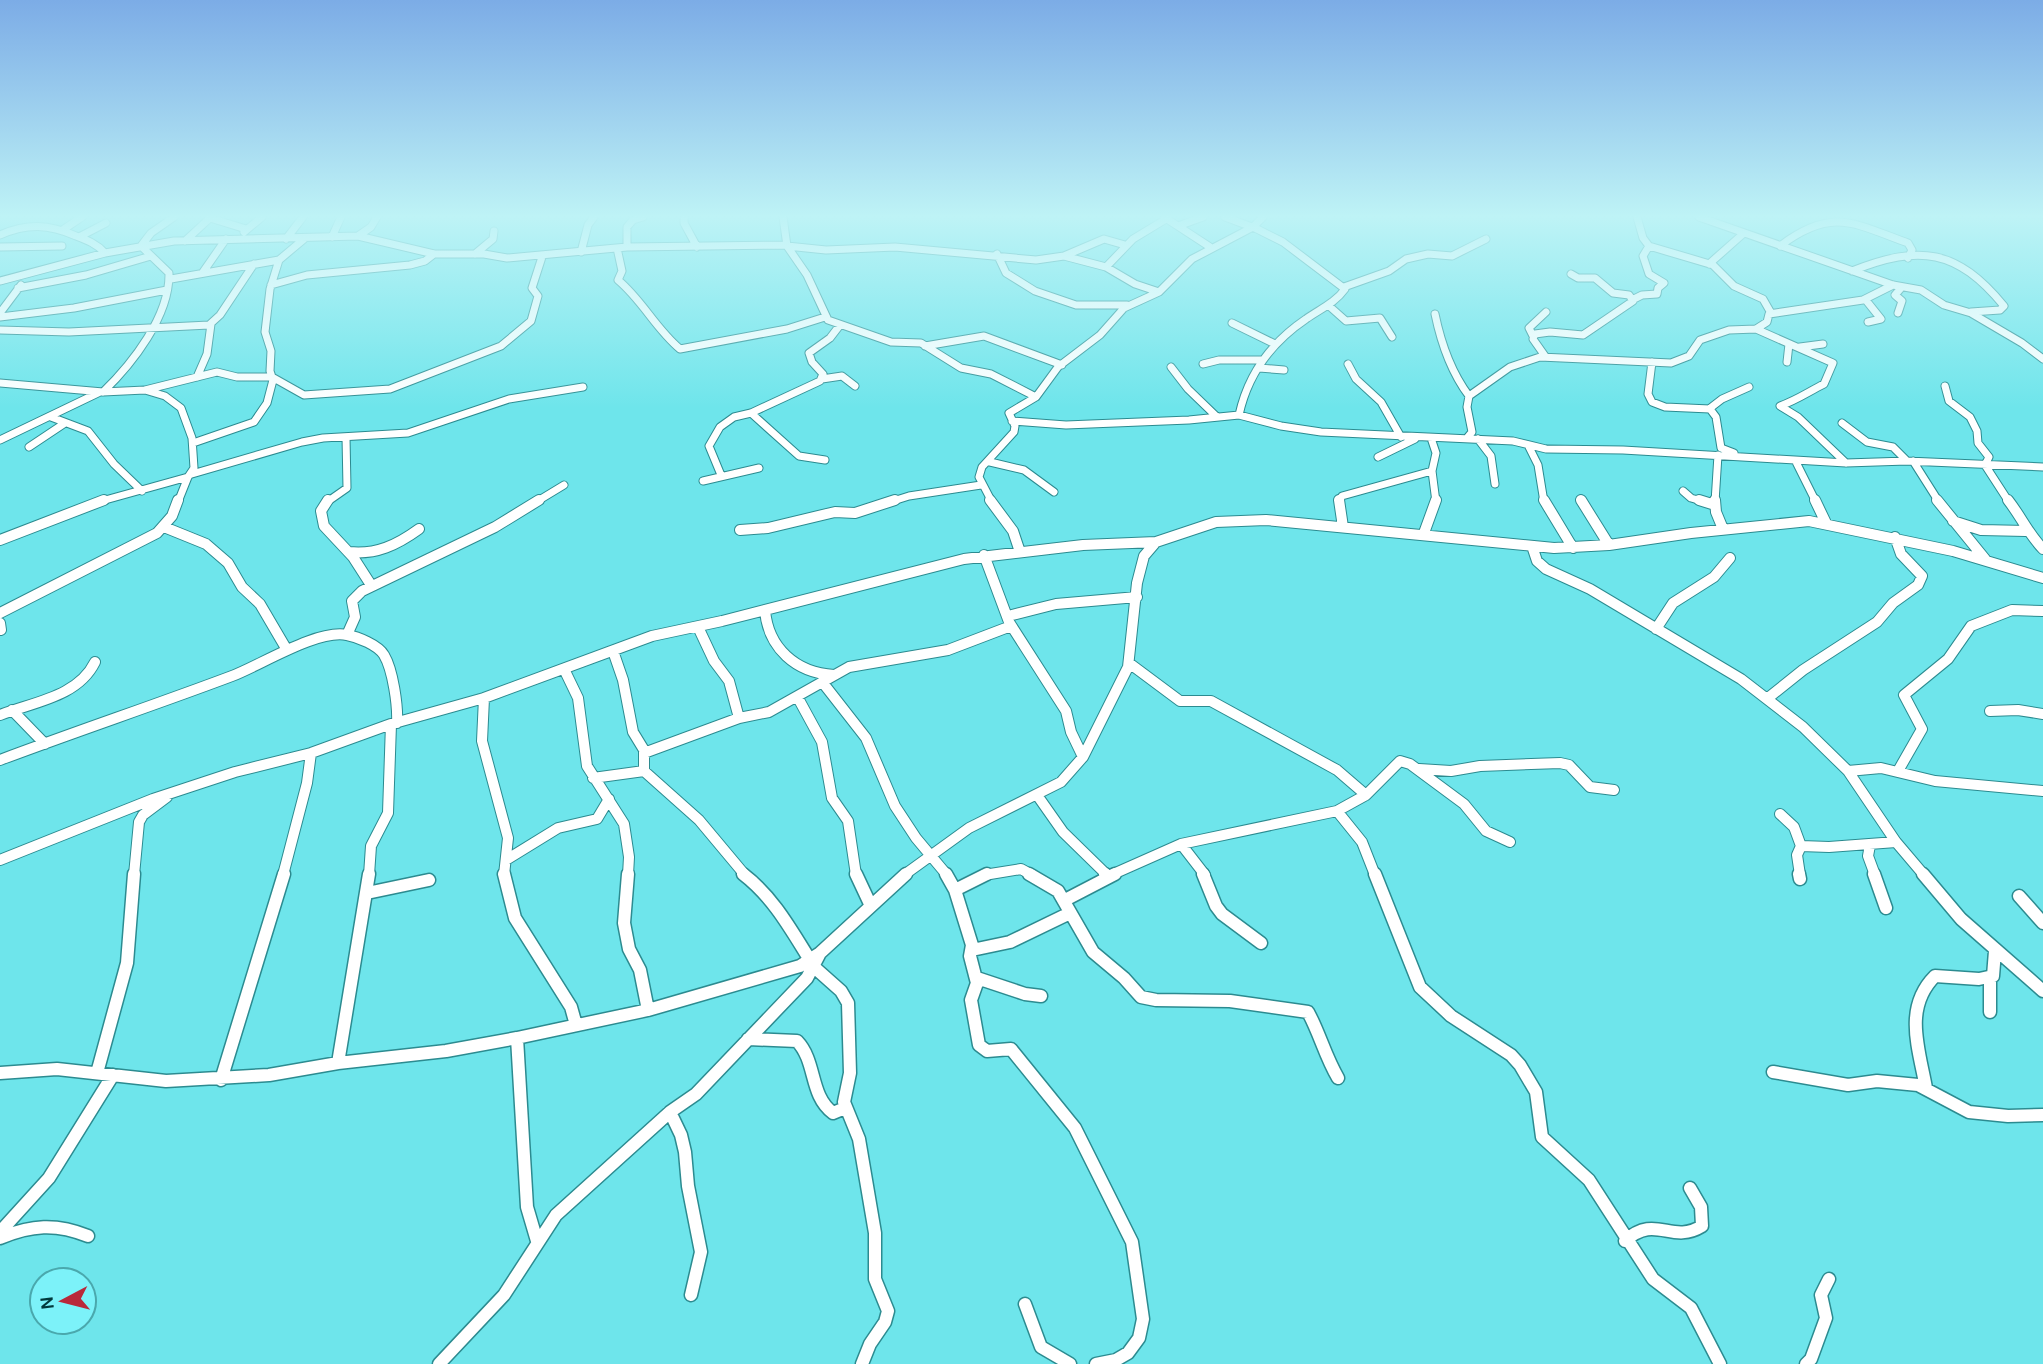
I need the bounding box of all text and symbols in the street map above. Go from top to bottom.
north arrow [28,1266,98,1336]
text: N [35,1295,59,1311]

